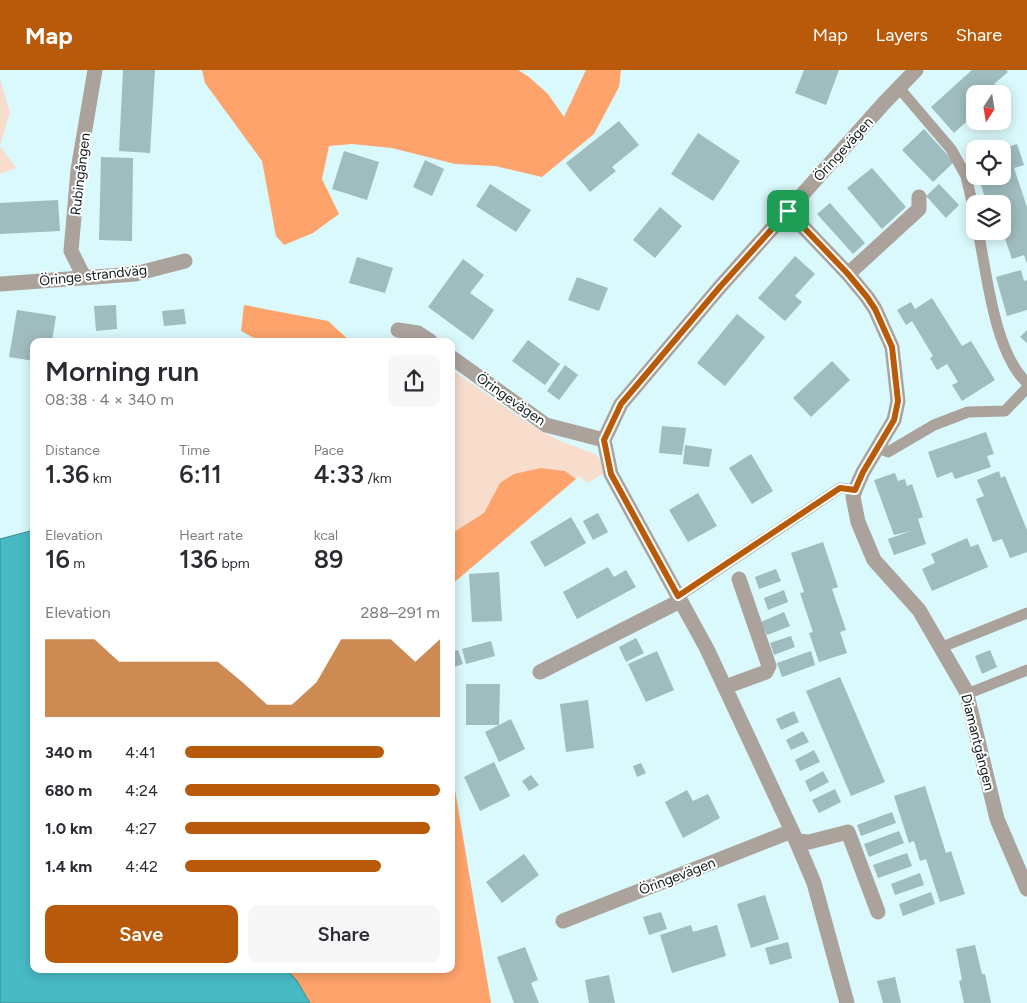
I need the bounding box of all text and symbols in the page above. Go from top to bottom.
text: Map [25,21,73,50]
text: Map [813,24,848,46]
text: Layers [876,24,928,46]
text: Share [956,24,1002,46]
north arrow [966,85,1011,130]
map controls [966,85,1011,240]
street label: Öringevägen [810,114,877,185]
street label: Rubingången [67,132,94,216]
button: locate [966,140,1011,185]
pin [767,190,809,232]
button: layers [966,195,1011,240]
icon: arrive [774,197,802,225]
street label: Öringe strandväg [38,261,148,290]
text: Morning run [45,354,199,388]
button: share [388,355,440,407]
street label: Öringevägen [473,369,549,430]
text: 08:38 · 4 × 340 m [45,390,174,409]
text: Distance [45,442,100,459]
text: Time [179,442,210,459]
text: Pace [314,442,344,459]
text: 1.36 [45,459,89,489]
text: 6:11 [179,459,222,489]
text: 4:33 [314,459,364,489]
text: km [89,470,112,487]
text: /km [364,470,392,487]
text: Elevation [45,527,103,544]
text: Heart rate [179,527,243,544]
text: kcal [314,527,338,544]
text: 16 [45,544,70,574]
text: 136 [179,544,218,574]
text: 89 [314,544,343,574]
text: m [70,555,85,572]
text: bpm [218,555,250,572]
text: Elevation [45,603,111,622]
text: 288–291 m [360,603,440,622]
street label: Diamantgången [957,692,998,792]
text: 340 m [45,743,92,762]
text: 4:41 [125,743,156,762]
text: 680 m [45,781,92,800]
text: 4:24 [125,781,158,800]
text: 1.0 km [45,819,92,838]
text: 4:27 [125,819,157,838]
street label: Öringevägen [637,854,718,899]
text: 1.4 km [45,857,92,876]
text: 4:42 [125,857,158,876]
button: Save [45,905,238,963]
button: Share [248,905,440,963]

